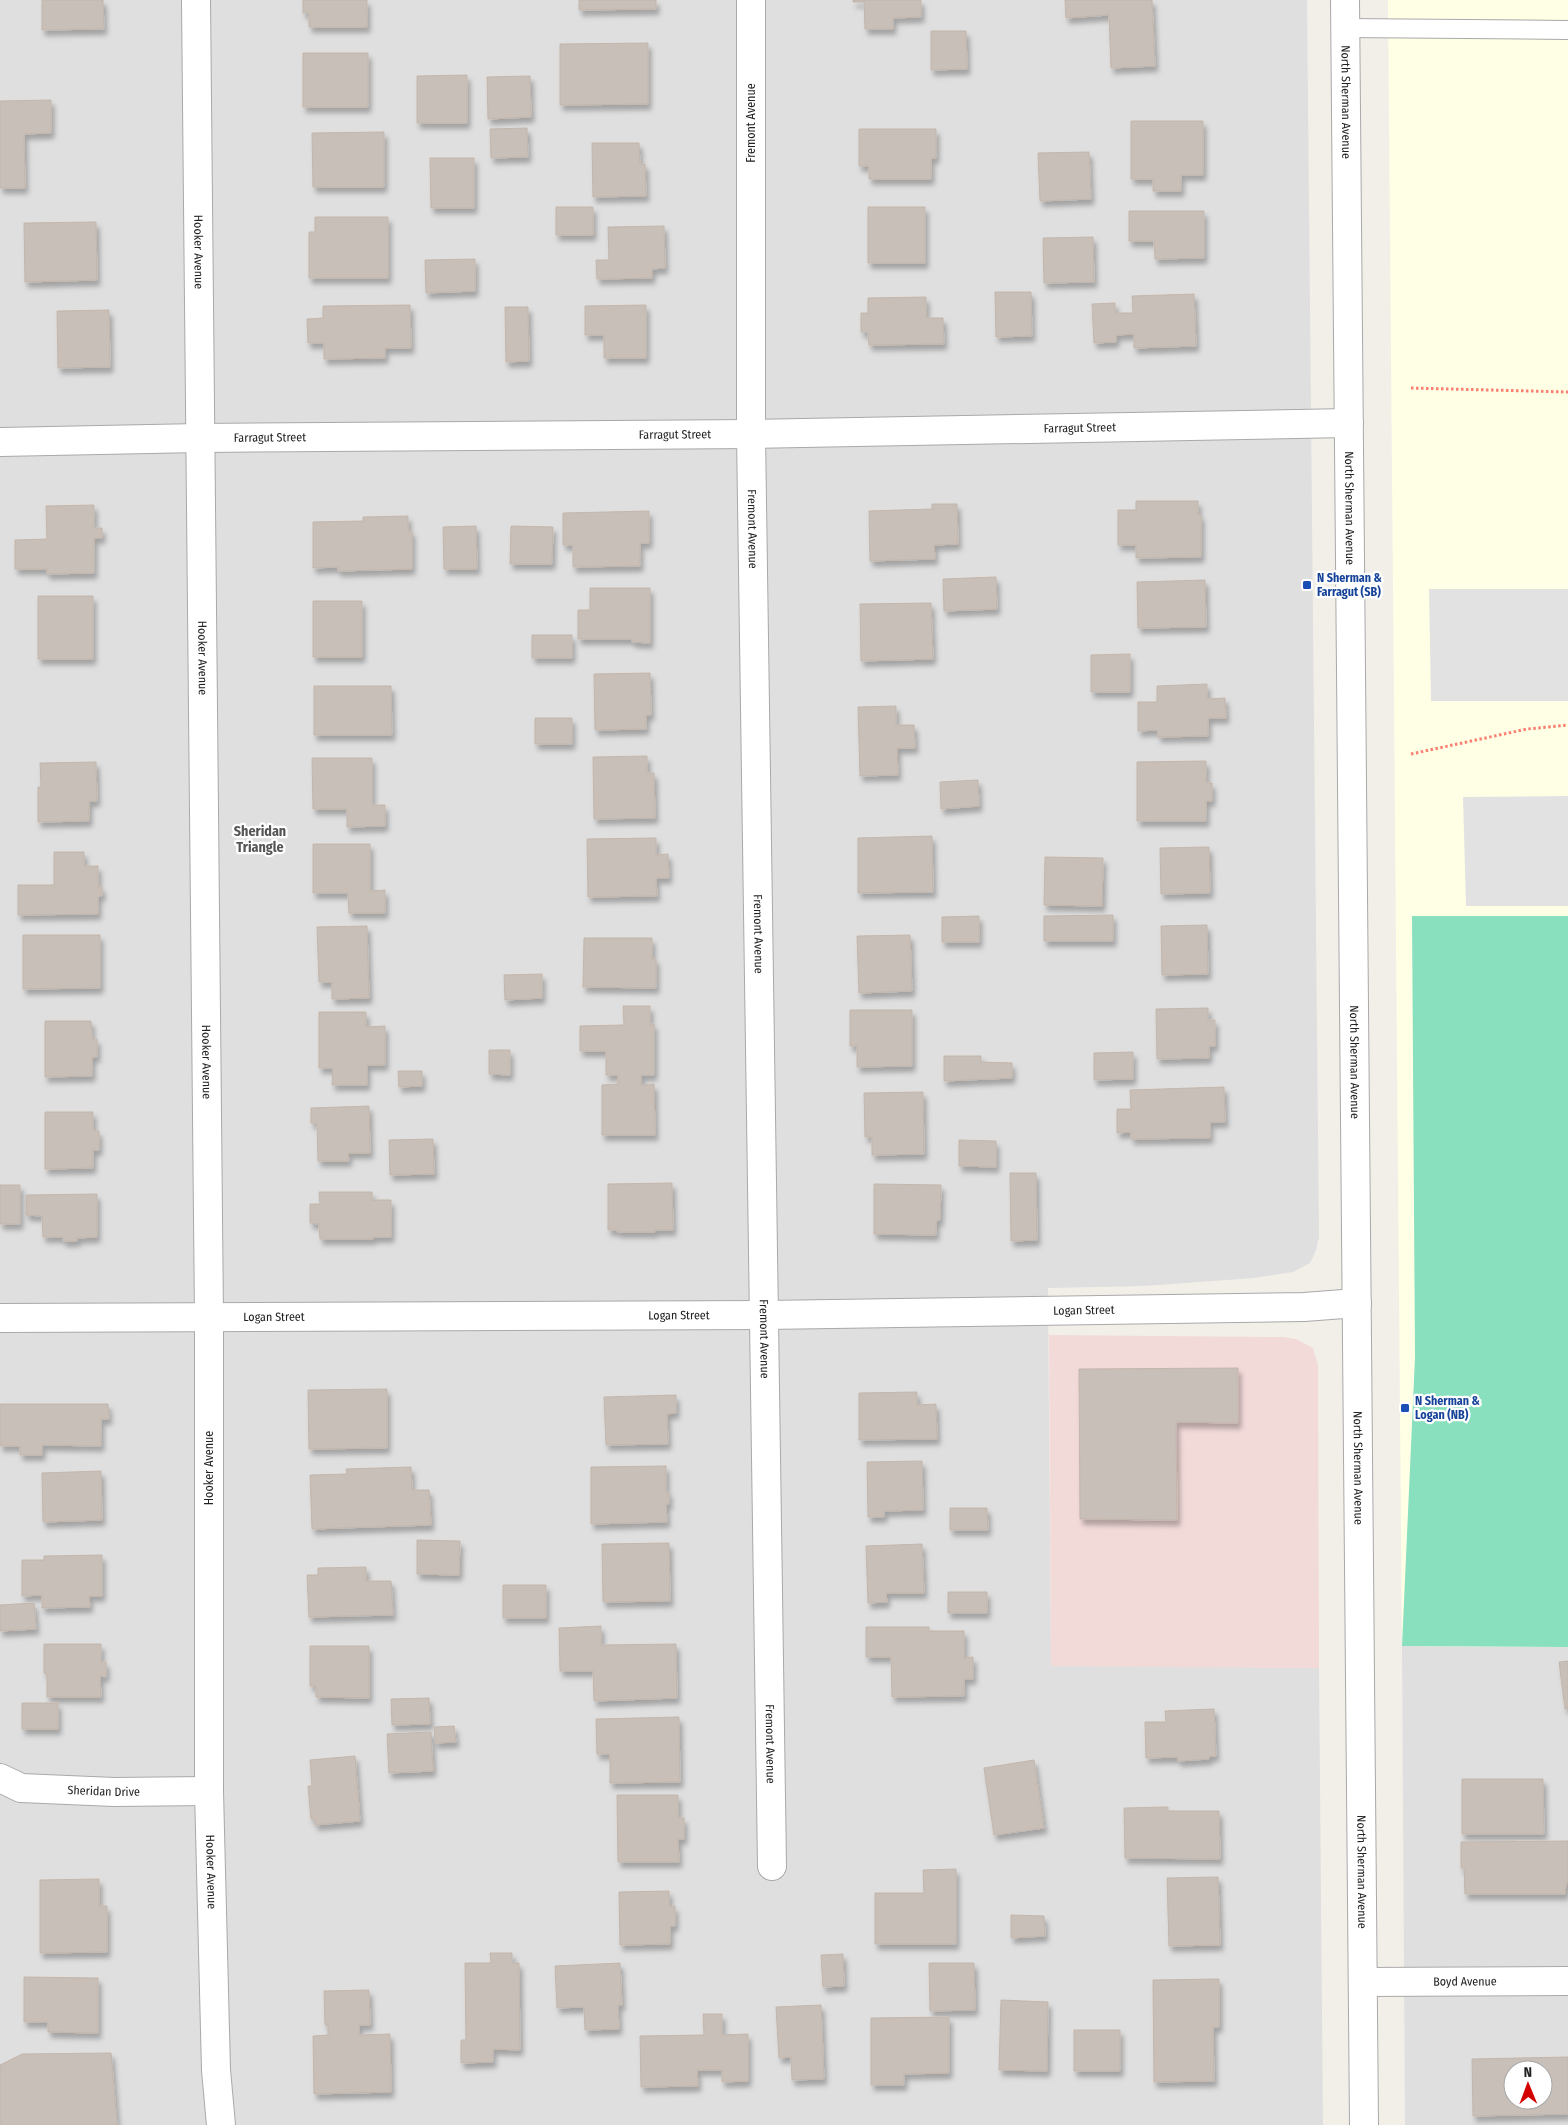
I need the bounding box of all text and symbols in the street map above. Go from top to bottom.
street label: North Sherman Avenue [1338,45,1353,159]
street label: Fremont Avenue [744,83,758,163]
street label: Hooker Avenue [191,215,206,289]
street label: Farragut Street [1044,420,1116,436]
street label: Farragut Street [639,427,711,442]
street label: Farragut Street [234,430,306,445]
street label: North Sherman Avenue [1342,451,1357,565]
street label: Fremont Avenue [745,489,760,569]
place label: N Sherman & Farragut (SB) [1317,571,1383,599]
marker: N Sherman & Farragut (SB) [1301,579,1313,591]
street label: Hooker Avenue [195,621,210,695]
district label: Sheridan Triangle [234,823,286,856]
street label: Fremont Avenue [751,894,766,974]
street label: North Sherman Avenue [1347,1005,1362,1119]
street label: Hooker Avenue [199,1025,214,1099]
street label: Fremont Avenue [757,1299,772,1379]
street label: Logan Street [1053,1303,1115,1318]
street label: Logan Street [648,1308,710,1322]
street label: Logan Street [243,1310,305,1324]
place label: N Sherman & Logan (NB) [1415,1394,1481,1422]
marker: N Sherman & Logan (NB) [1399,1402,1411,1414]
street label: North Sherman Avenue [1351,1411,1366,1525]
street label: Hooker Avenue [202,1431,216,1505]
street label: Fremont Avenue [763,1704,778,1784]
street label: Sheridan Drive [67,1783,140,1799]
street label: North Sherman Avenue [1354,1815,1369,1929]
street label: Hooker Avenue [203,1835,219,1909]
street label: Boyd Avenue [1433,1974,1497,1989]
north arrow [1503,2060,1553,2110]
text: N [1523,2064,1532,2081]

